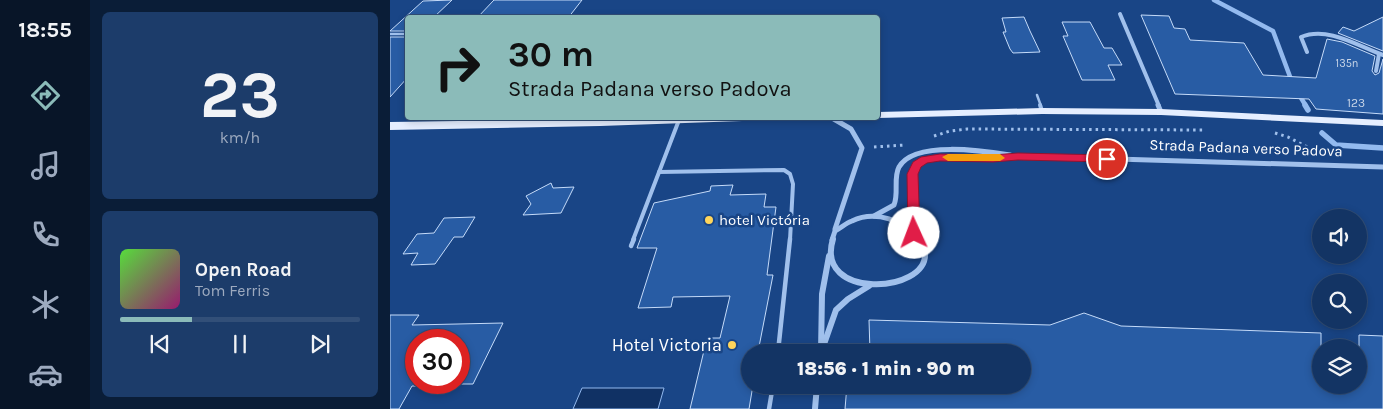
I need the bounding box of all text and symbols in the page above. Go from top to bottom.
text: 18:55 [18,17,72,43]
text: 30 m [508,34,594,75]
icon: right [425,35,490,100]
text: 23 [200,57,280,133]
house number: 135n [1336,57,1358,70]
text: Strada Padana verso Padova [508,76,792,102]
icon: directions [28,78,63,113]
house number: 123 [1347,96,1365,110]
text: km/h [220,128,260,147]
street label: Strada Padana verso Padova [1149,136,1343,160]
pin [1086,138,1128,180]
icon: arrive [1093,145,1121,173]
icon: music [28,148,63,183]
position arrow [887,206,939,258]
map controls [1312,209,1367,394]
button: sound [1312,209,1367,264]
place label: hotel Victória [719,211,810,229]
marker: hotel Victória [703,214,715,226]
icon: phone [28,217,63,252]
text: Open Road [195,259,292,281]
button: search [1312,274,1367,329]
text: Tom Ferris [195,281,270,300]
icon: climate [28,287,63,322]
speed limit sign: 30 [405,329,470,394]
icon: previous [146,330,174,358]
icon: pause [226,330,254,358]
icon: next [306,330,334,358]
place label: Hotel Victoria [612,334,722,356]
marker: Hotel Victoria [726,339,738,351]
button: layers [1312,339,1367,394]
icon: car [28,357,63,392]
text: 18:56 · 1 min · 90 m [797,358,975,380]

